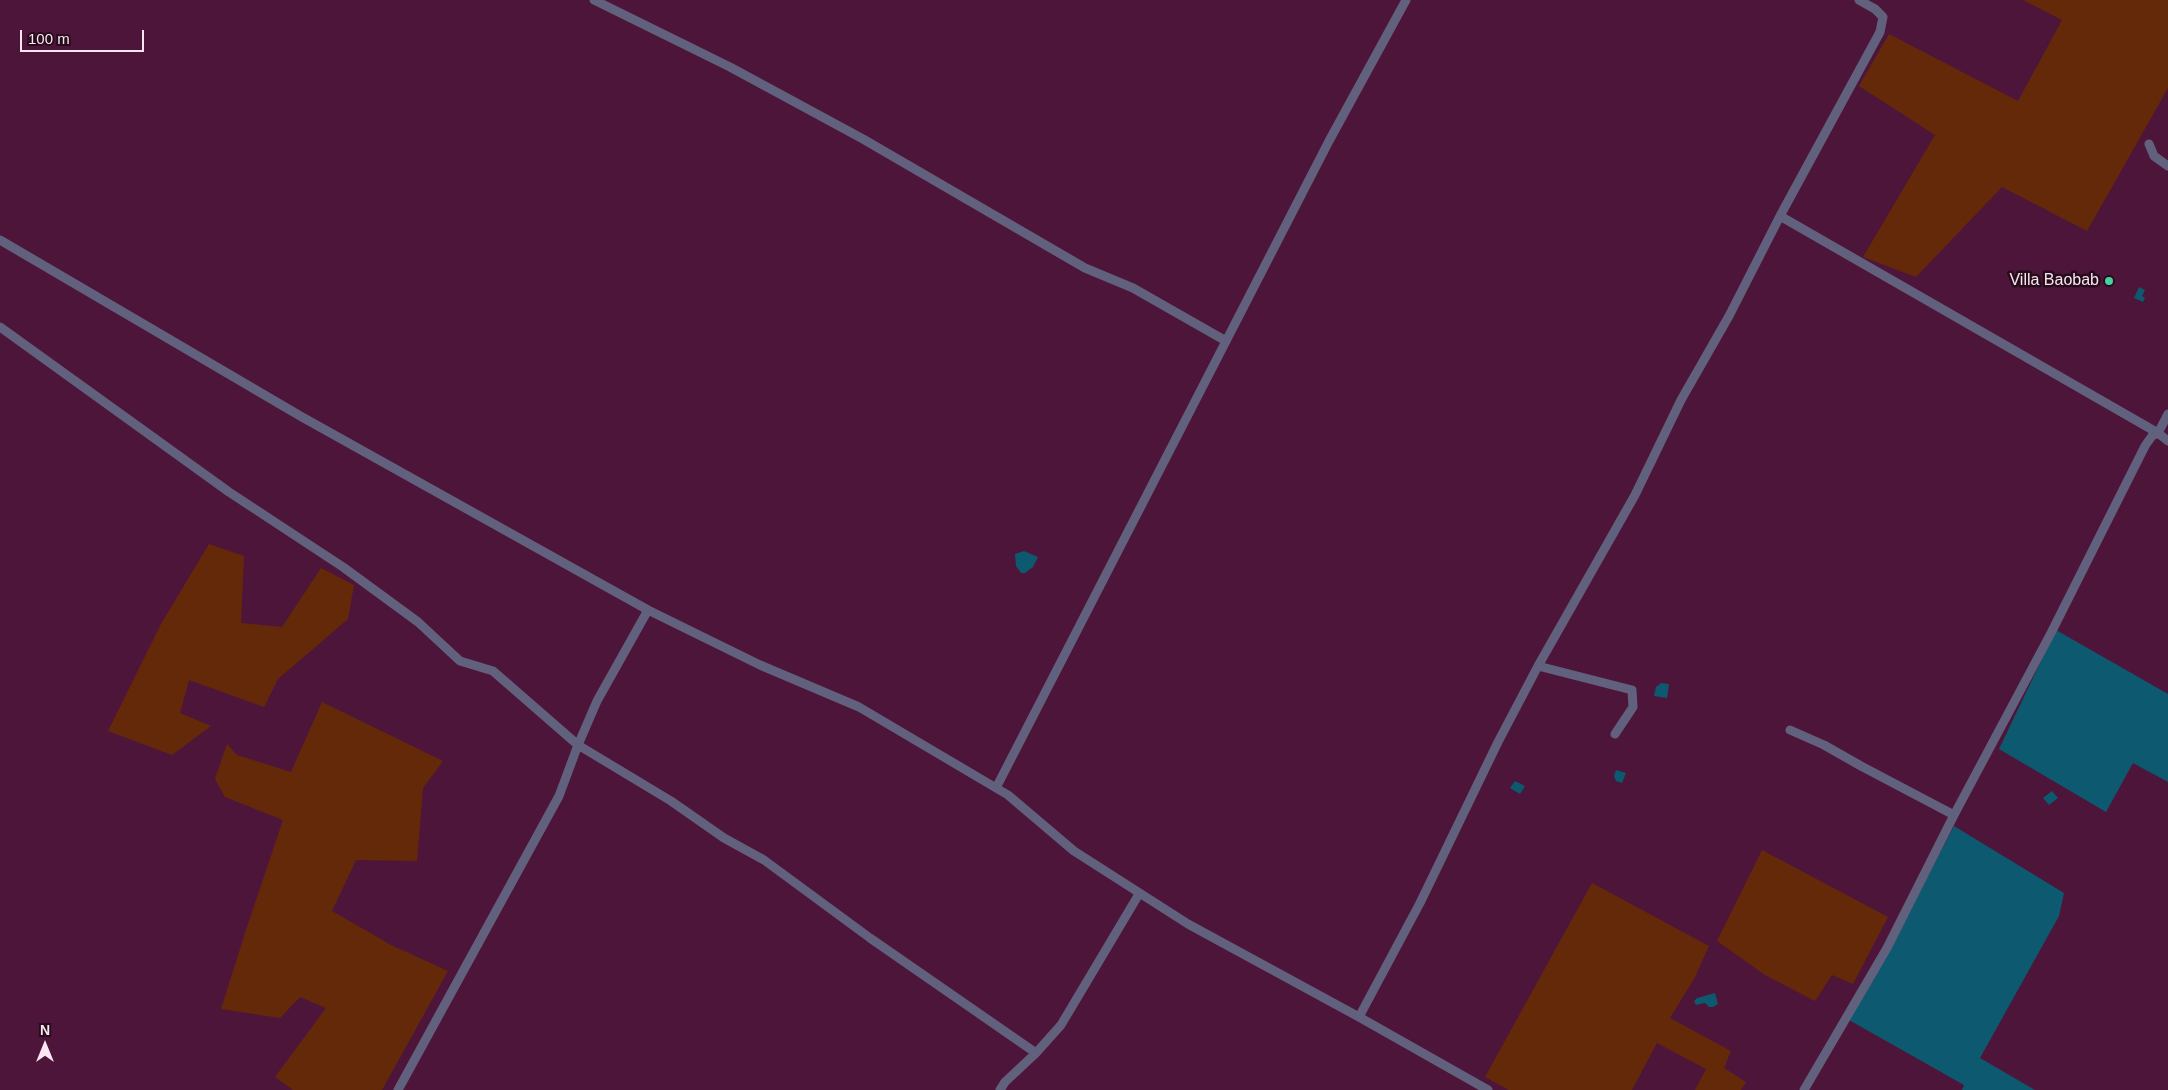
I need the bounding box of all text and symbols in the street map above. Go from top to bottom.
scale bar [22,20,146,52]
text: 100 m [28,30,70,47]
place label: Villa Baobab [2009,271,2099,291]
marker: Villa Baobab [2103,275,2115,287]
north arrow [20,1020,70,1070]
text: N [40,1022,50,1038]

